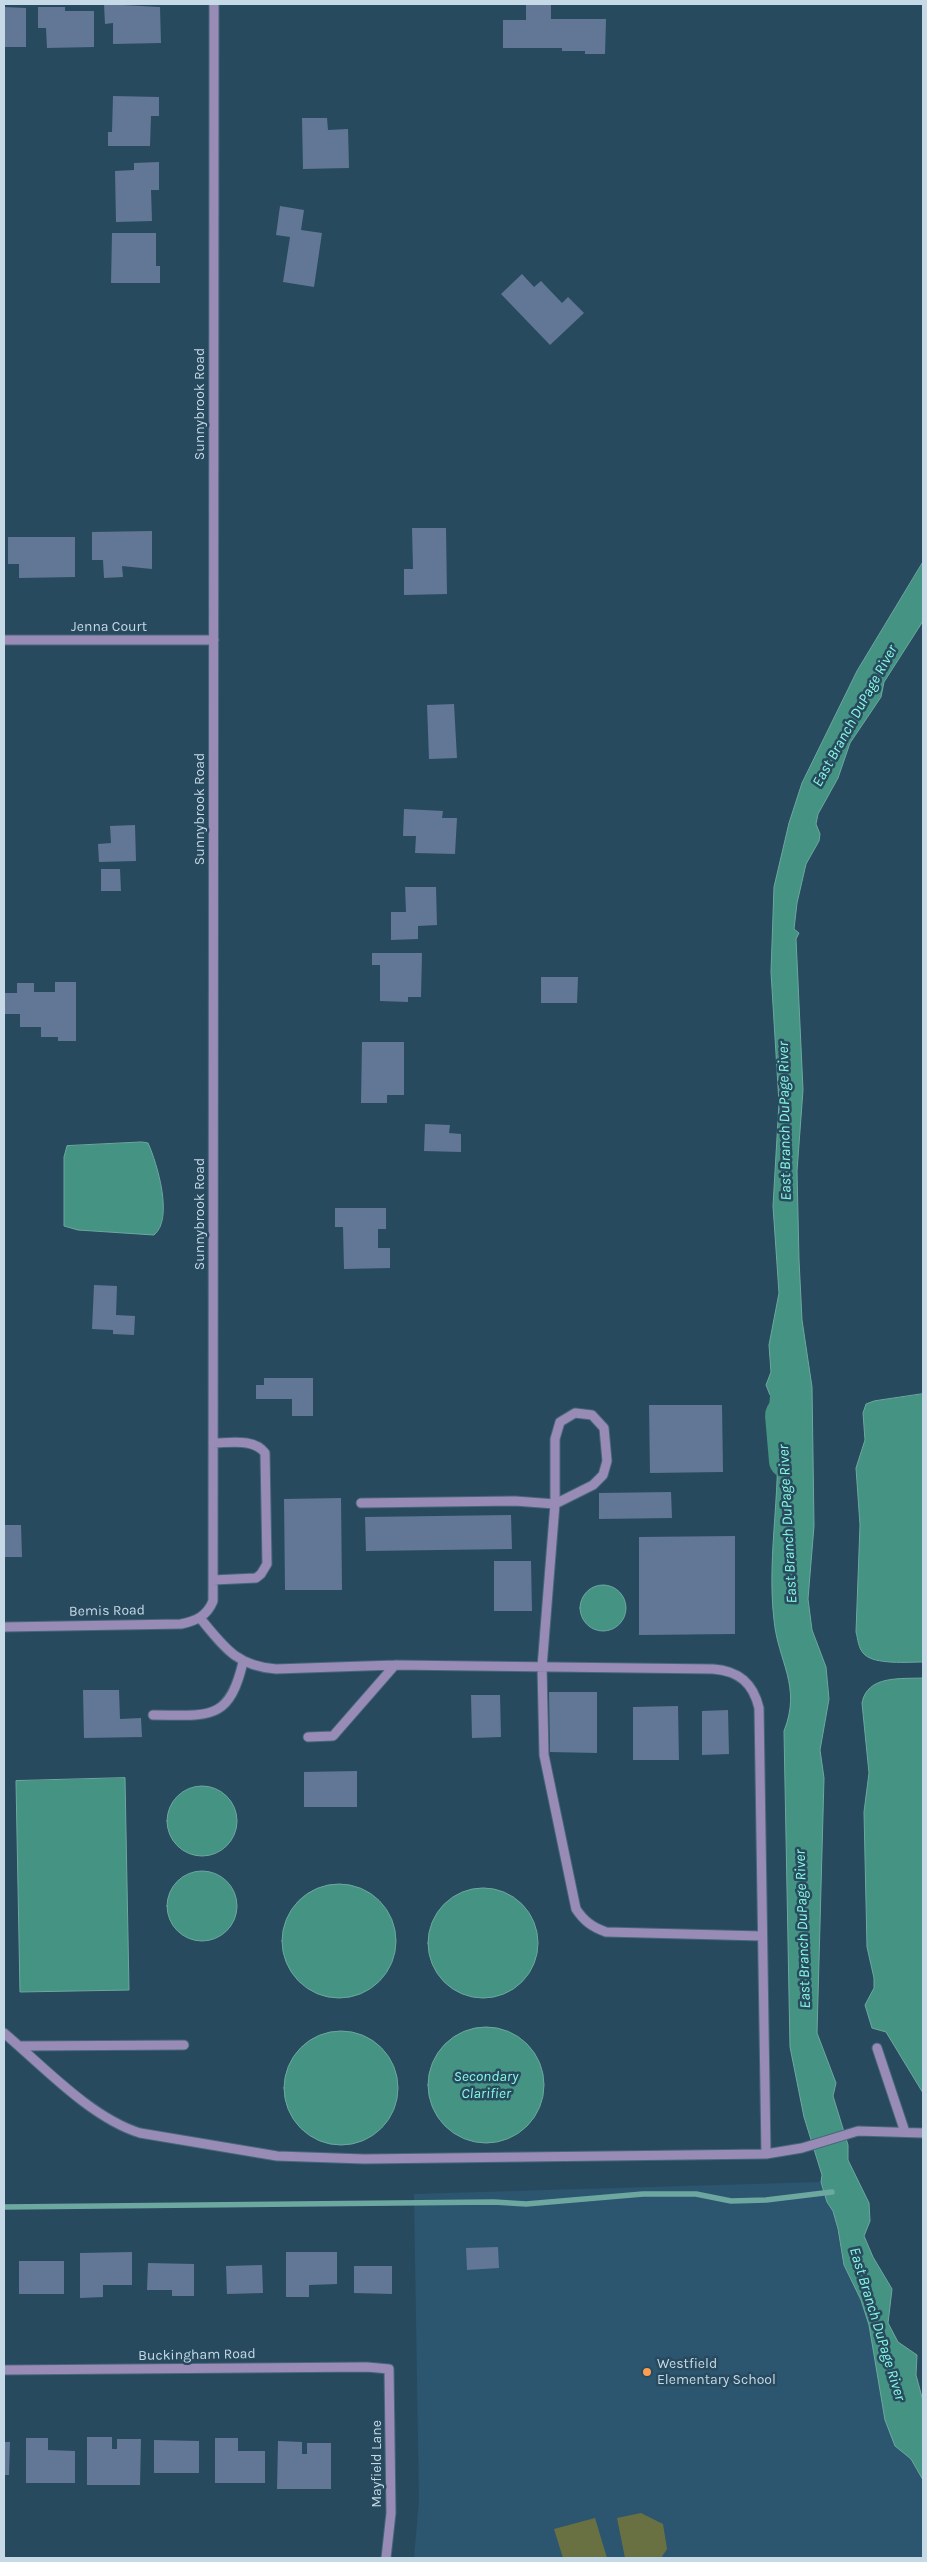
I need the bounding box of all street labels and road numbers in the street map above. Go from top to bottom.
street label: Sunnybrook Road [192,348,208,460]
street label: Jenna Court [71,619,147,635]
street label: Sunnybrook Road [192,753,208,865]
street label: Sunnybrook Road [192,1158,208,1270]
street label: Bemis Road [69,1602,145,1620]
street label: Buckingham Road [138,2346,256,2364]
street label: Mayfield Lane [369,2420,385,2508]

